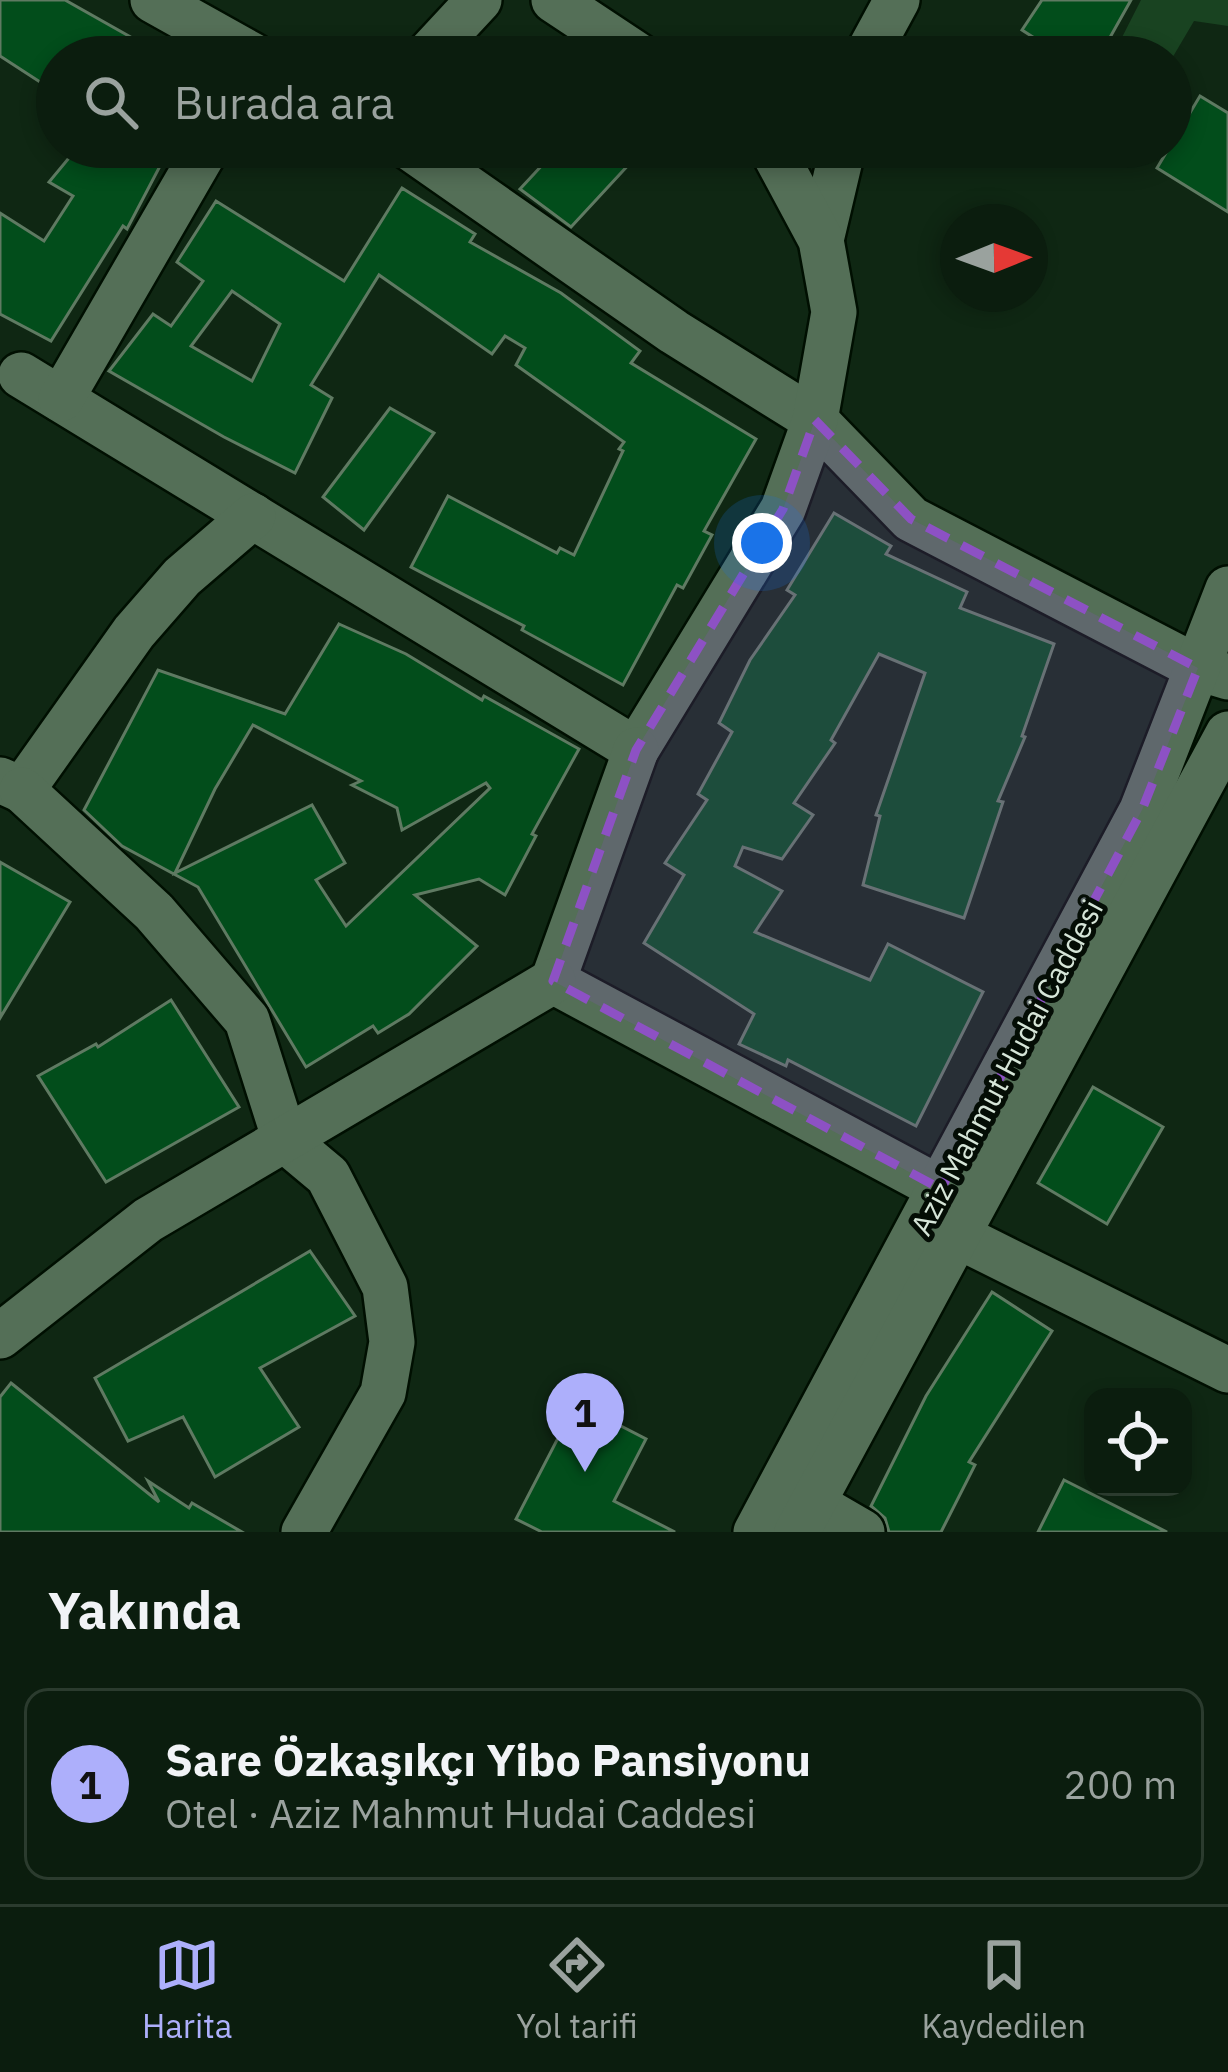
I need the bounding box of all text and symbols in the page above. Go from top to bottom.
search box [36,36,1192,168]
icon: search [78,69,144,135]
text: Burada ara [174,73,394,131]
north arrow [940,204,1048,312]
your location [732,513,792,573]
street label: Aziz Mahmut Hudai Caddesi [901,893,1111,1241]
pin: 1 [546,1373,624,1472]
map controls [1084,1388,1192,1496]
button: locate [1084,1388,1192,1496]
text: Yakında [48,1577,241,1643]
text: Sare Özkaşıkçı Yibo Pansiyonu [165,1730,811,1788]
text: 1 [78,1759,102,1810]
text: 200 m [1064,1759,1177,1810]
text: Otel · Aziz Mahmut Hudai Caddesi [165,1788,756,1839]
tab: Harita [142,1932,232,2047]
tab: Yol tarifi [516,1932,638,2047]
tab: Kaydedilen [921,1932,1086,2047]

